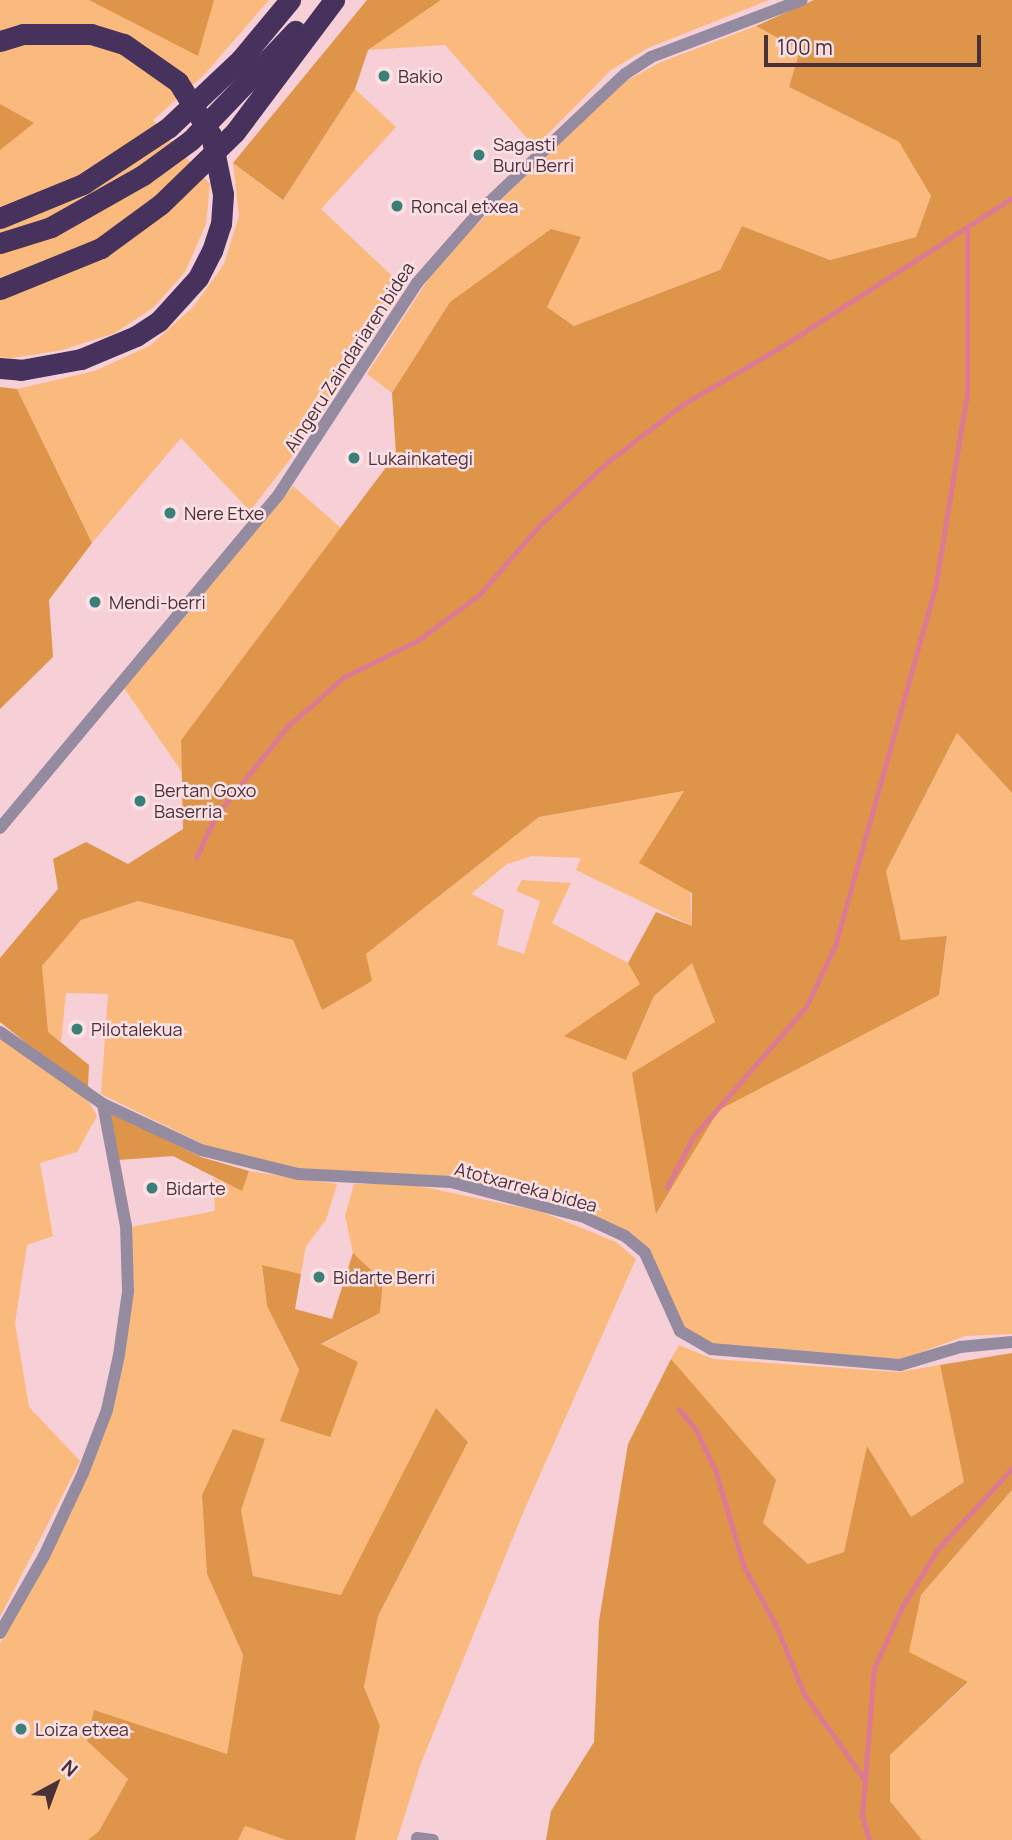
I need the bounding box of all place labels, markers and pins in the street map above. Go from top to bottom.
place label: Bakio [398,65,443,87]
marker: Bakio [376,68,392,84]
place label: Sagasti Buru Berri [493,134,574,176]
marker: Sagasti Buru Berri [471,147,487,163]
place label: Roncal etxea [411,195,519,217]
marker: Roncal etxea [389,198,405,214]
place label: Lukainkategi [368,447,473,469]
marker: Lukainkategi [346,450,362,466]
place label: Nere Etxe [184,502,264,524]
marker: Nere Etxe [162,505,178,521]
place label: Mendi-berri [109,591,206,613]
marker: Mendi-berri [87,594,103,610]
place label: Bertan Goxo Baserria [154,780,256,822]
marker: Bertan Goxo Baserria [132,793,148,809]
place label: Pilotalekua [91,1018,182,1040]
marker: Pilotalekua [69,1021,85,1037]
place label: Bidarte [166,1177,226,1199]
marker: Bidarte [144,1180,160,1196]
place label: Bidarte Berri [333,1266,435,1288]
marker: Bidarte Berri [311,1269,327,1285]
place label: Loiza etxea [35,1718,129,1740]
marker: Loiza etxea [13,1721,29,1737]

